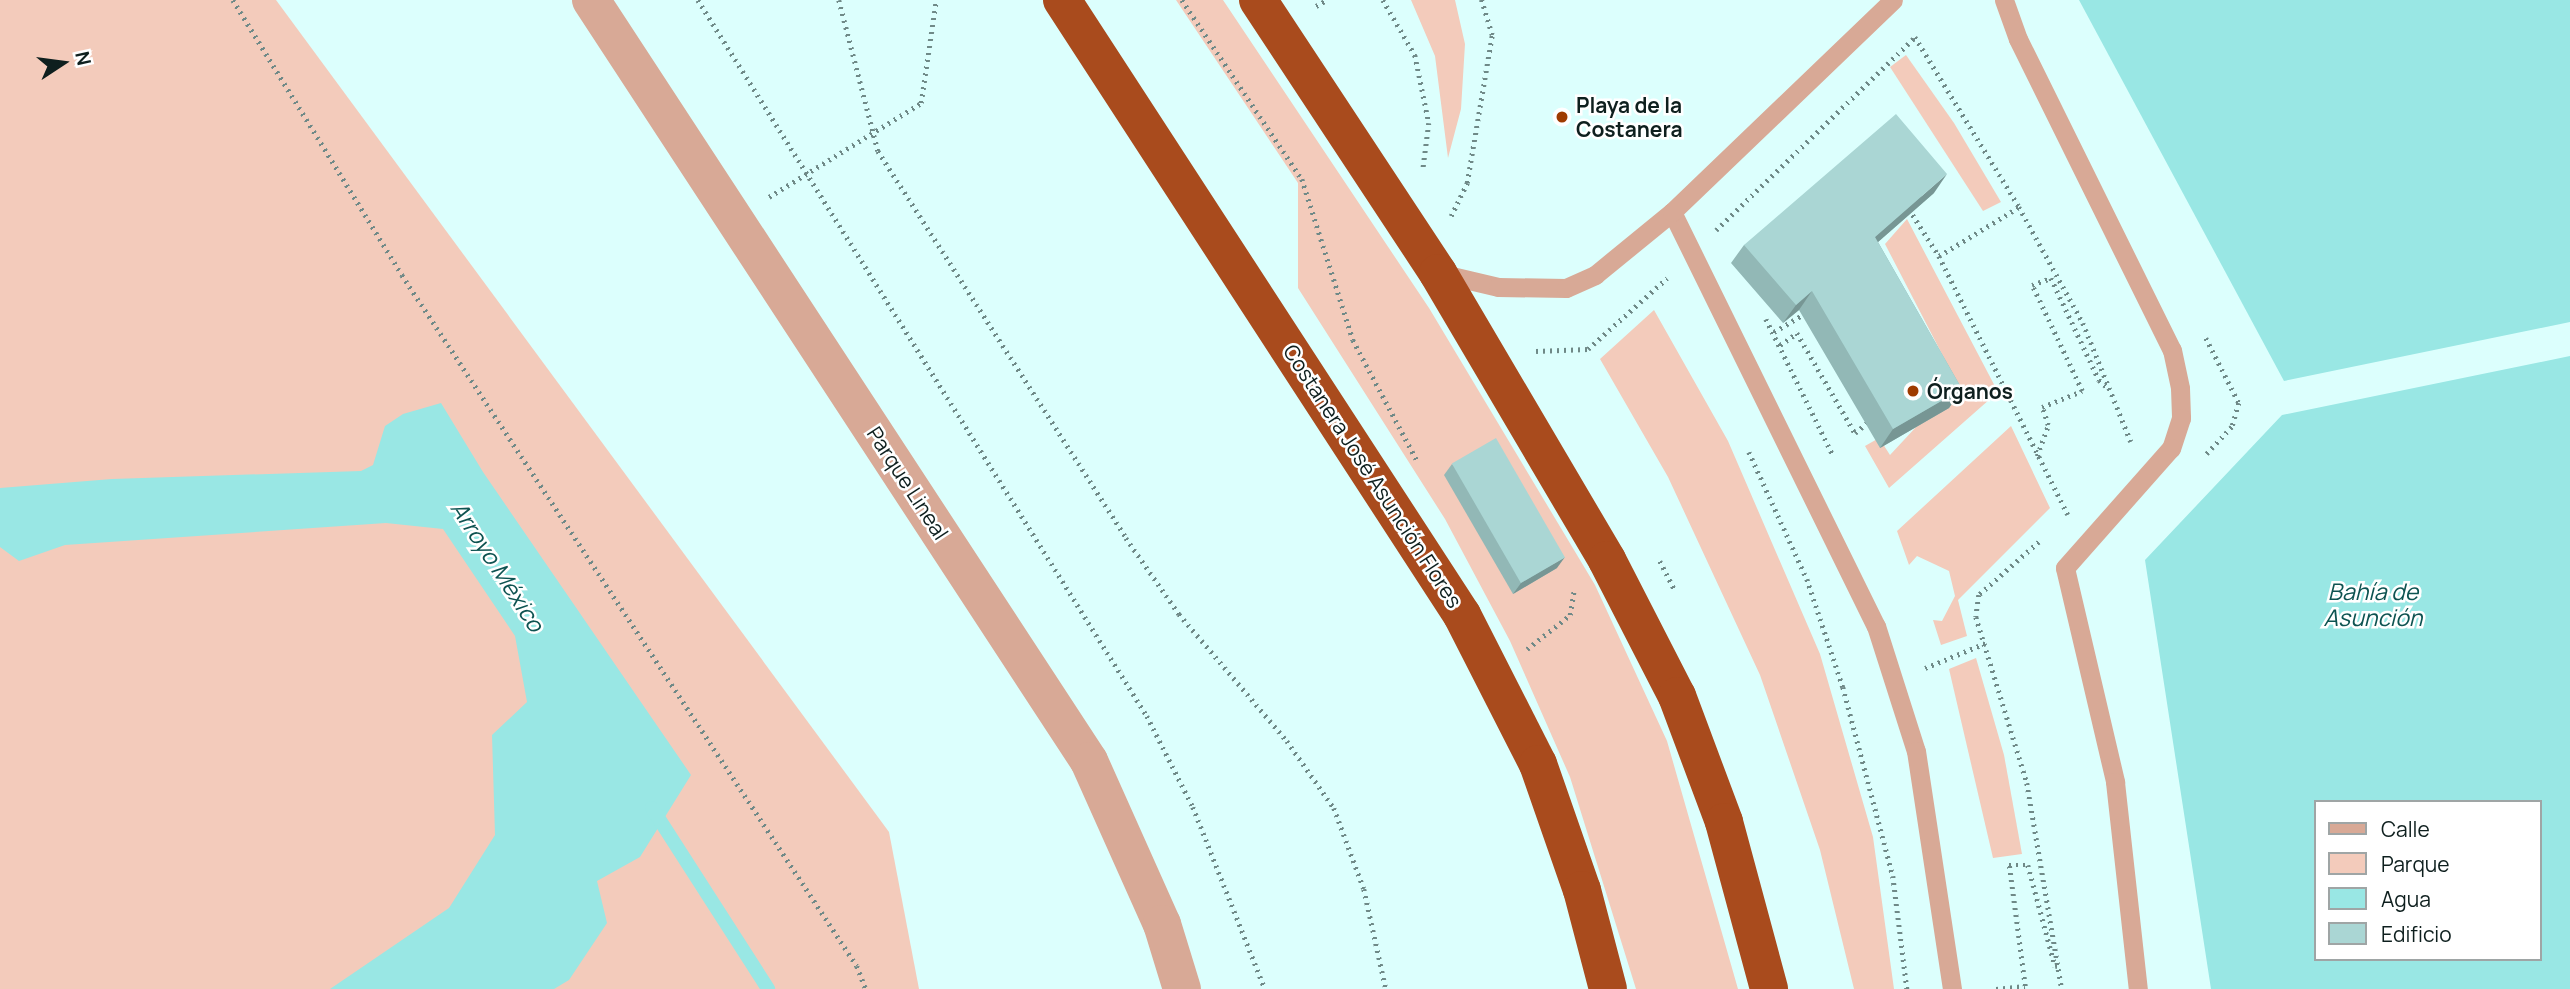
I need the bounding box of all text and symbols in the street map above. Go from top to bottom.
north arrow [28,28,98,98]
text: N [69,49,98,68]
place label: Playa de la Costanera [1576,92,1683,142]
marker: Playa de la Costanera [1554,109,1570,125]
street label: Costanera José Asunción Flores [1278,340,1468,612]
place label: Órganos [1927,378,2013,404]
marker: Órganos [1905,383,1921,399]
street label: Parque Lineal [862,422,954,544]
water label: Arroyo México [446,496,550,636]
water label: Bahía de Asunción [2324,577,2422,631]
legend [2314,800,2542,961]
text: Calle [2381,815,2430,843]
text: Parque [2381,850,2450,878]
text: Agua [2381,885,2431,913]
text: Edificio [2381,920,2452,948]

